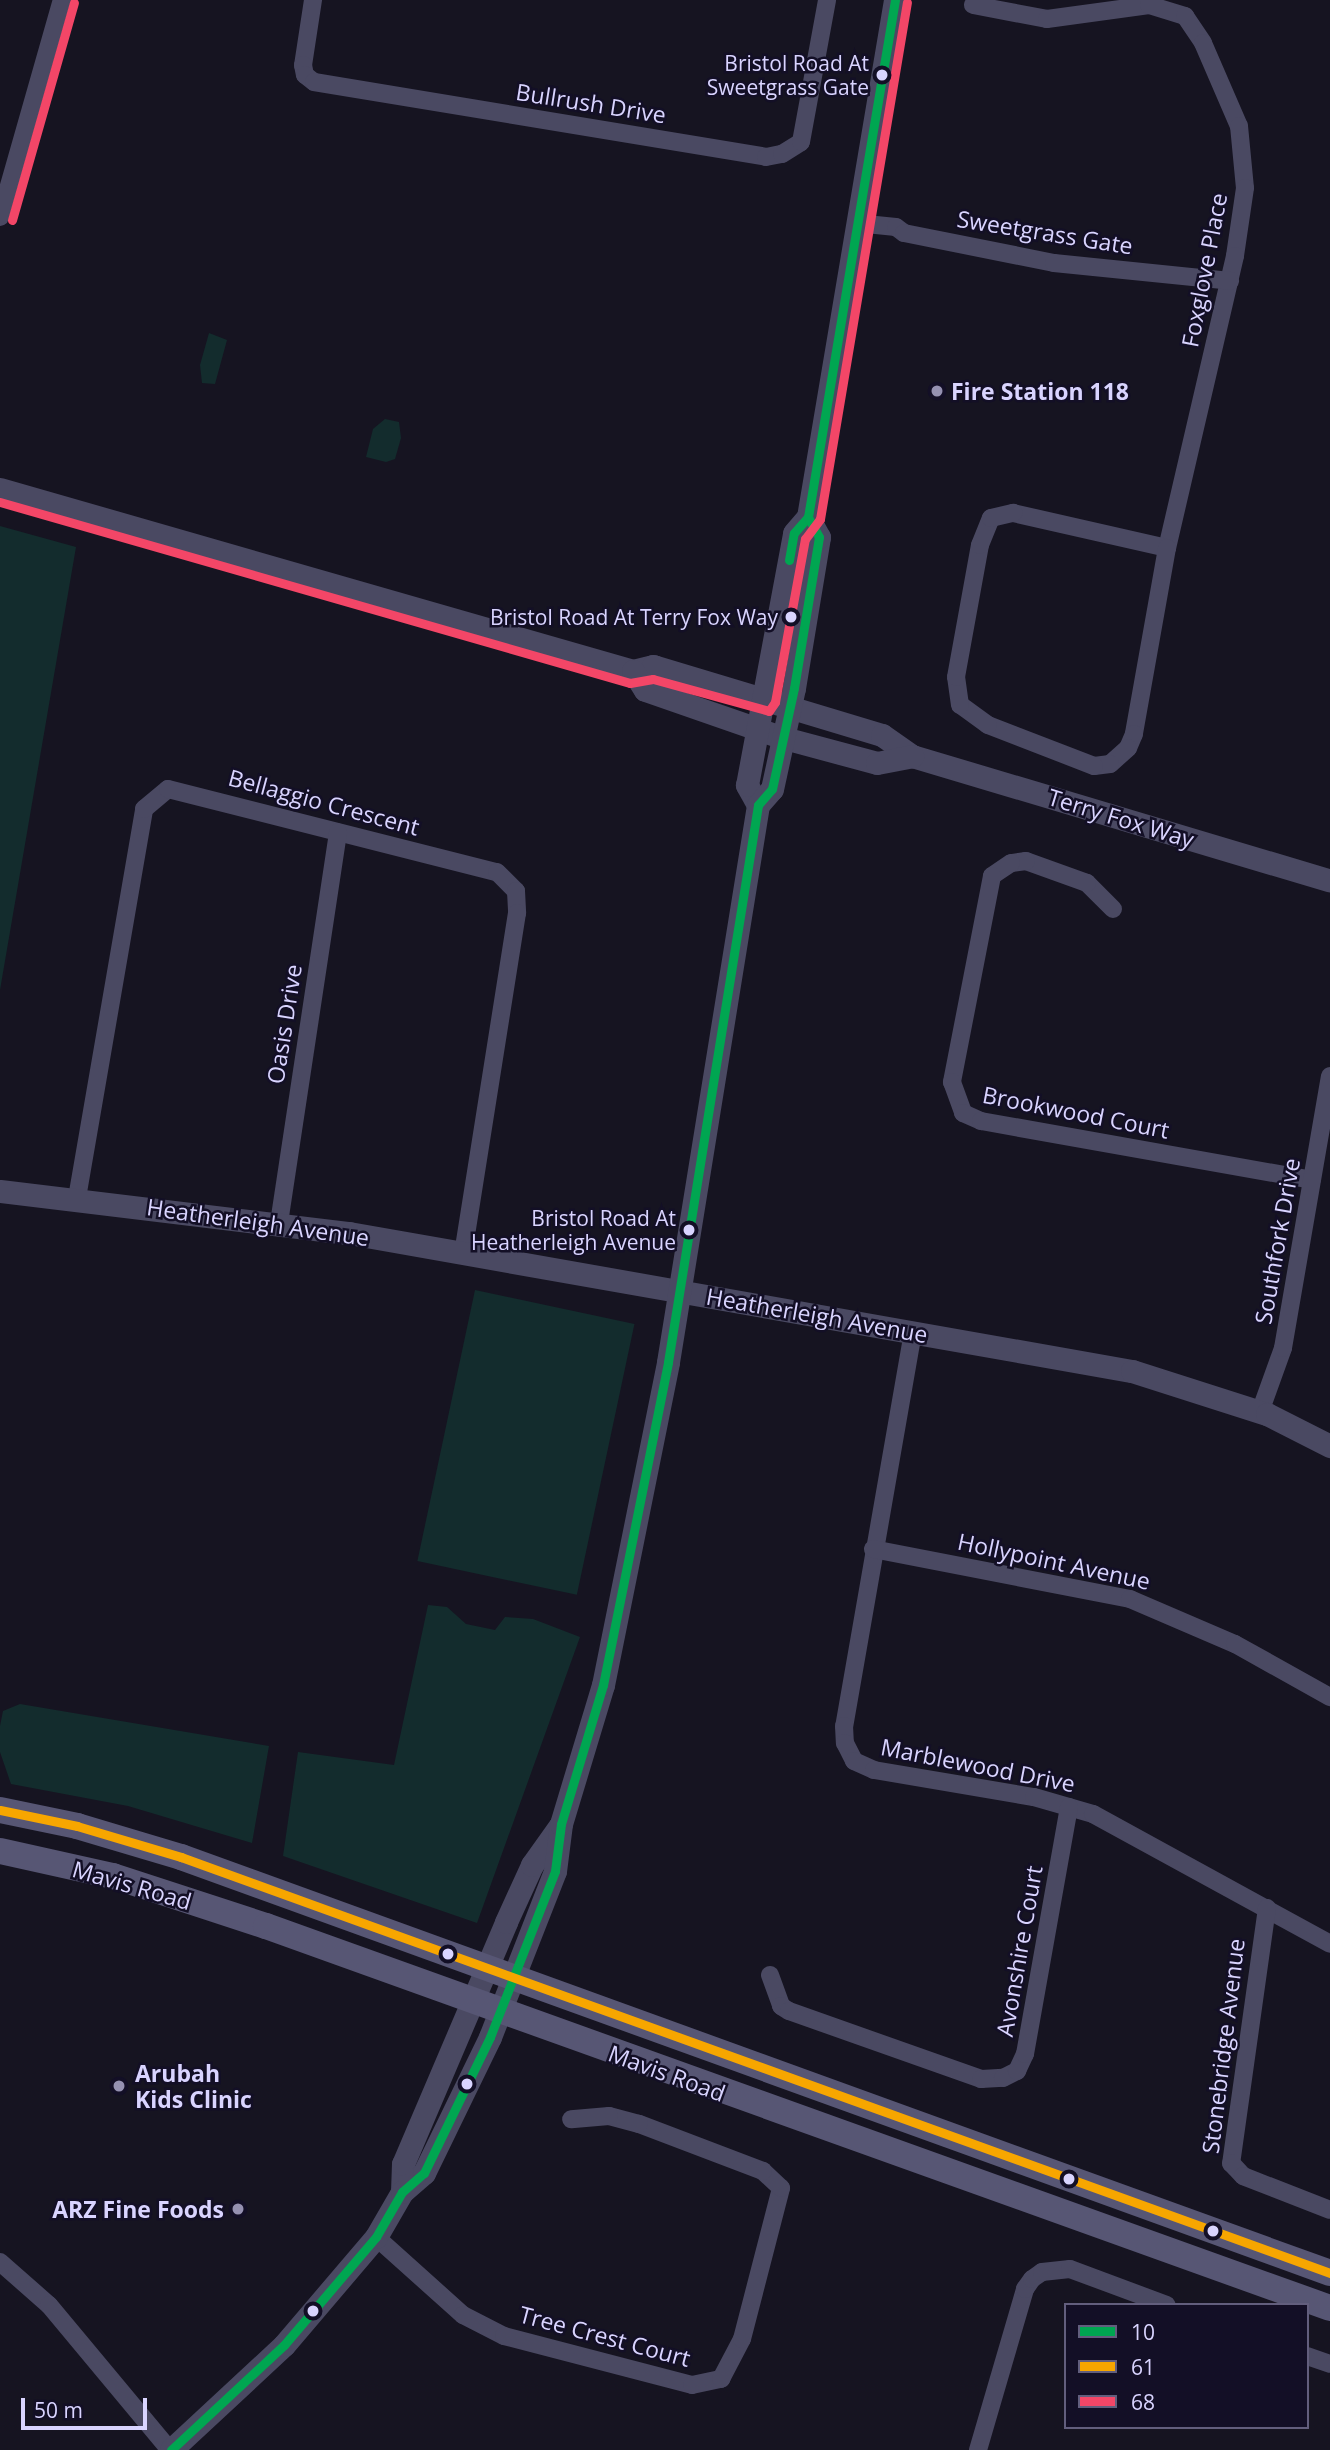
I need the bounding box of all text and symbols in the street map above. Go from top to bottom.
place label: Bristol Road At Sweetgrass Gate [707,50,869,100]
marker: Bristol Road At Sweetgrass Gate [875,68,889,82]
street label: Bullrush Drive [514,78,668,128]
street label: Foxglove Place [1176,191,1232,349]
street label: Sweetgrass Gate [955,204,1135,260]
place label: Fire Station 118 [951,377,1129,405]
marker: Fire Station 118 [929,383,945,399]
place label: Bristol Road At Terry Fox Way [490,604,778,630]
marker: Bristol Road At Terry Fox Way [784,610,798,624]
street label: Bellaggio Crescent [225,763,423,841]
street label: Terry Fox Way [1045,783,1197,853]
street label: Oasis Drive [261,962,307,1086]
street label: Brookwood Court [980,1080,1172,1144]
street label: Southfork Drive [1249,1156,1305,1326]
street label: Heatherleigh Avenue [145,1193,371,1251]
place label: Bristol Road At Heatherleigh Avenue [471,1205,676,1255]
marker: Bristol Road At Heatherleigh Avenue [682,1223,696,1237]
street label: Heatherleigh Avenue [704,1282,930,1348]
street label: Hollypoint Avenue [955,1527,1153,1595]
street label: Marblewood Drive [878,1733,1078,1797]
street label: Mavis Road [69,1855,195,1915]
street label: Avonshire Court [990,1863,1048,2039]
street label: Stonebridge Avenue [1196,1937,1250,2155]
unlabelled marker [441,1947,455,1961]
street label: Mavis Road [605,2039,729,2107]
place label: Arubah Kids Clinic [135,2059,252,2113]
marker: Arubah Kids Clinic [109,2076,129,2096]
unlabelled marker [460,2077,474,2091]
unlabelled marker [1062,2172,1076,2186]
place label: ARZ Fine Foods [52,2195,224,2223]
marker: ARZ Fine Foods [230,2201,246,2217]
unlabelled marker [1206,2224,1220,2238]
street label: Tree Crest Court [517,2300,693,2372]
legend [1064,2303,1309,2429]
unlabelled marker [306,2304,320,2318]
text: 10 [1131,2318,1155,2346]
text: 61 [1131,2353,1155,2381]
scale bar [24,2384,150,2428]
text: 68 [1131,2388,1155,2416]
text: 50 m [34,2396,83,2424]

